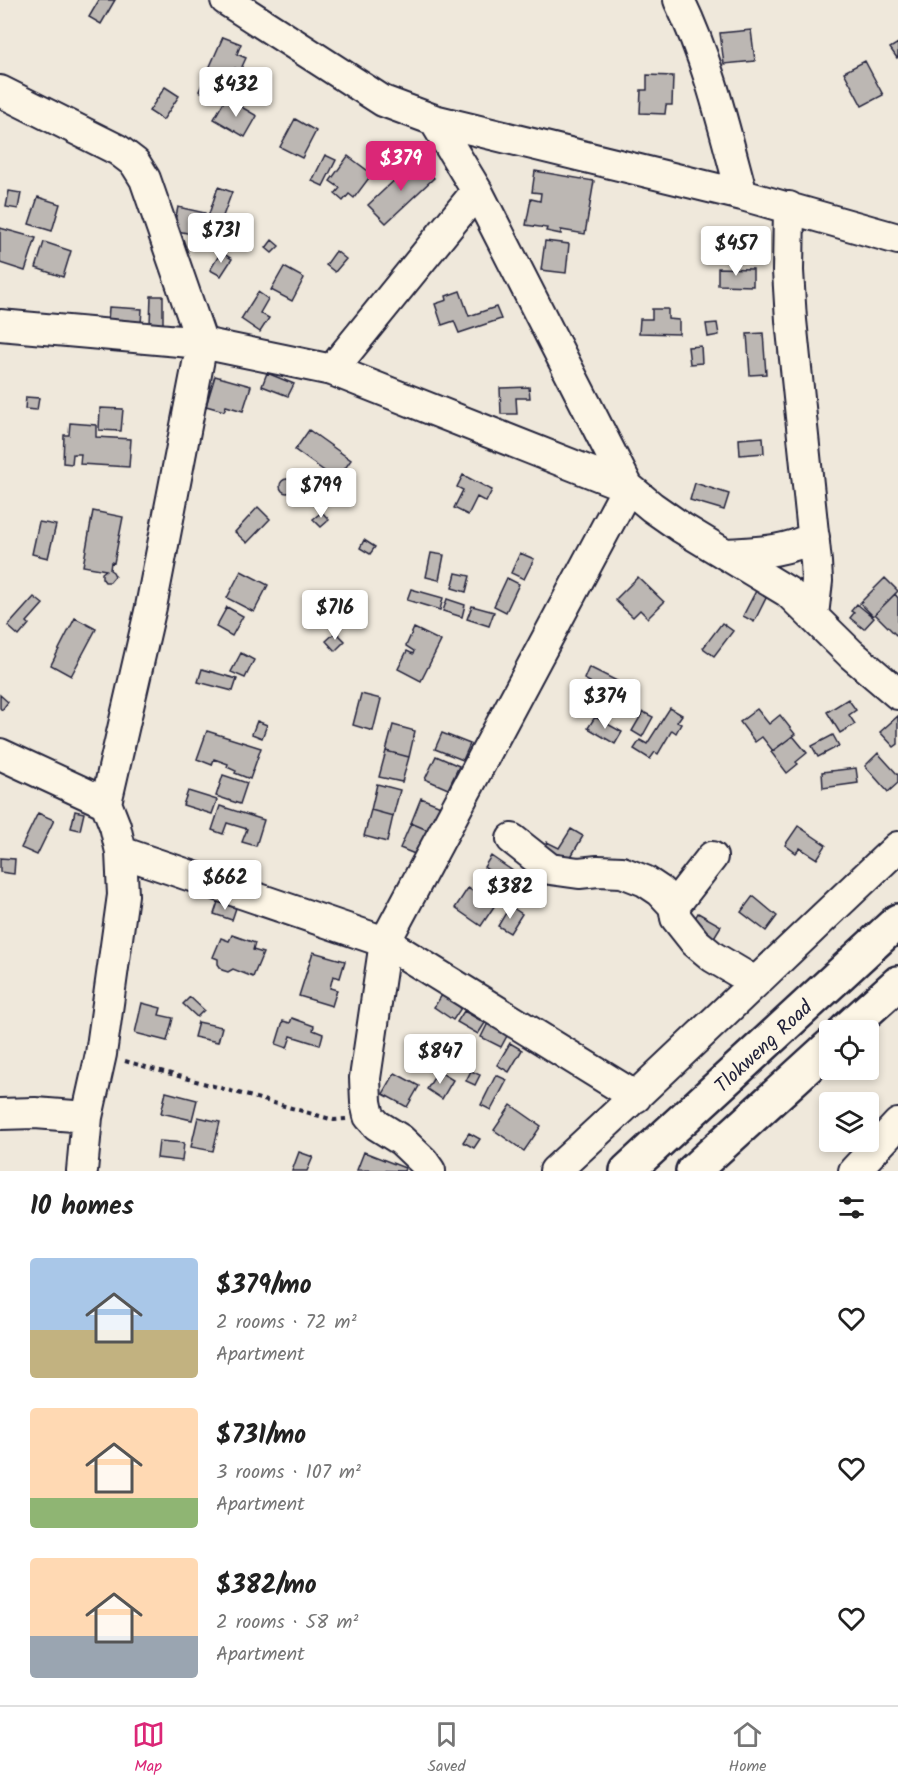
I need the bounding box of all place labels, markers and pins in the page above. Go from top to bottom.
pin: $432 [200,67,272,118]
pin: $379 [365,141,437,192]
pin: $731 [185,213,257,264]
pin: $457 [700,226,772,277]
pin: $799 [285,468,357,519]
pin: $716 [299,590,371,641]
pin: $374 [569,679,641,730]
pin: $662 [189,860,261,911]
pin: $382 [474,869,546,920]
pin: $847 [404,1034,476,1085]

